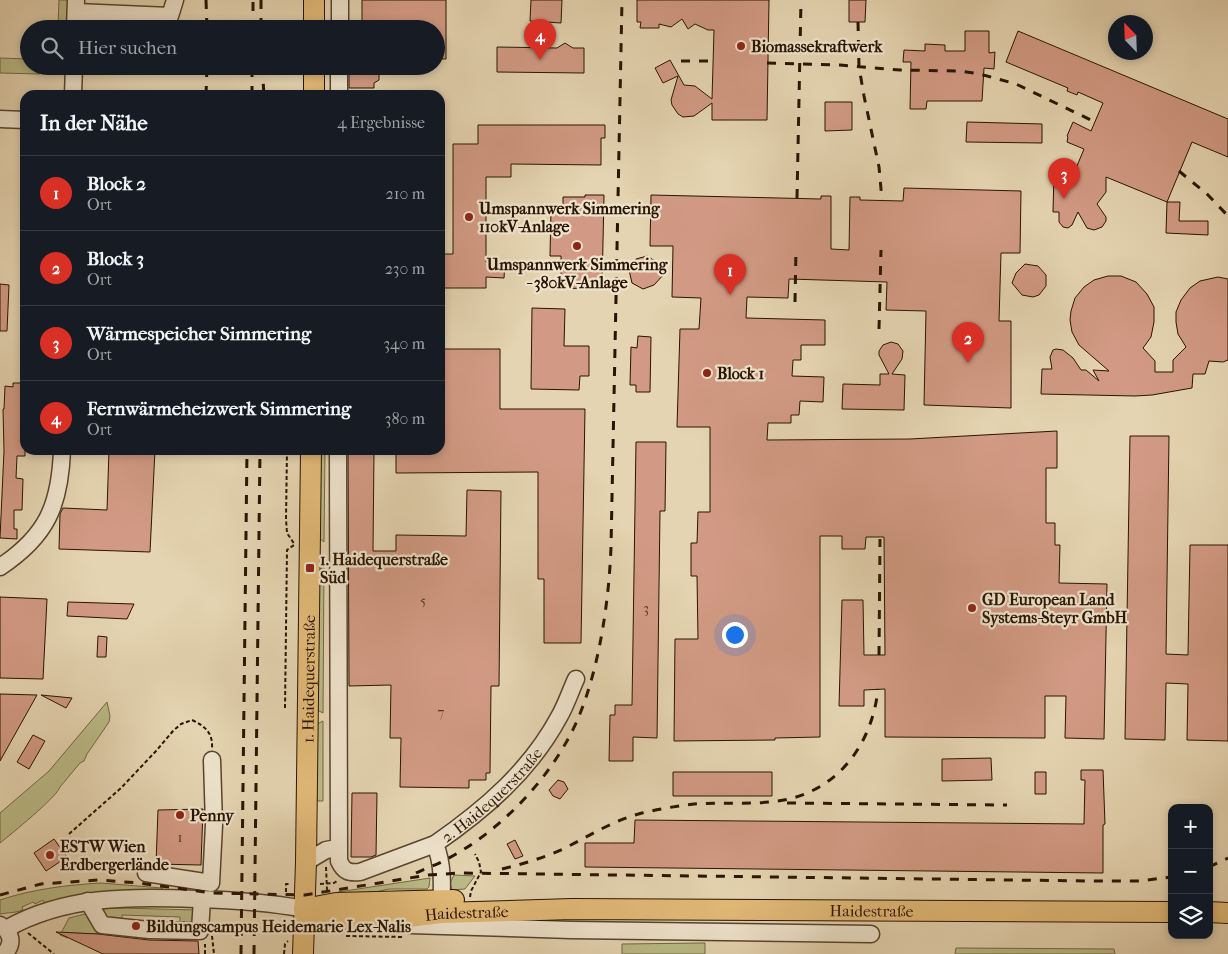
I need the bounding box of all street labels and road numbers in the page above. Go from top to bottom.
street label: 1. Haidequerstraße [298,615,318,743]
street label: 2. Haidequerstraße [438,744,546,846]
street label: Haidestraße [424,901,509,924]
street label: Haidestraße [830,901,914,920]

